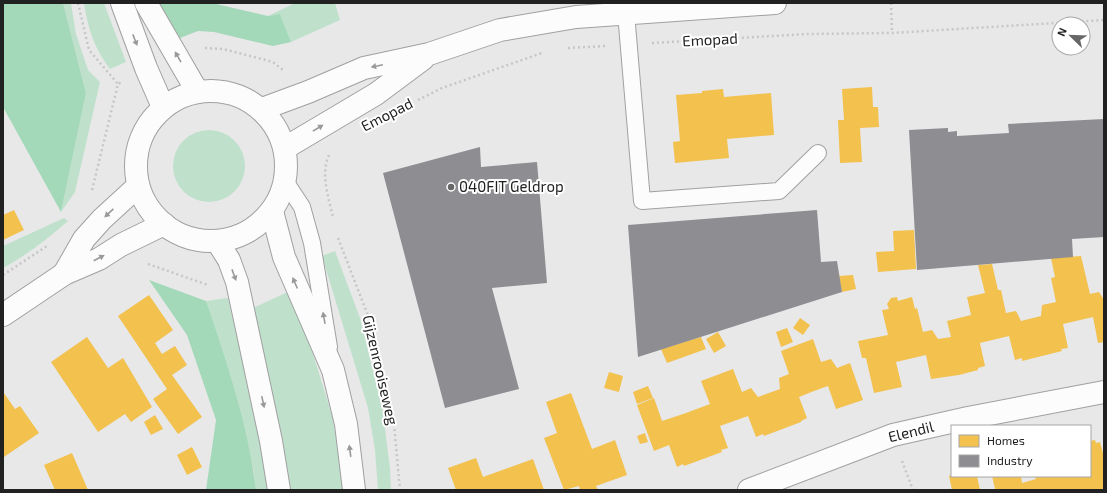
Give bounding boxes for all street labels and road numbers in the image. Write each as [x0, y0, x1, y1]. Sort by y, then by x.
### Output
street label: Emopad [682, 29, 738, 49]
street label: Emopad [358, 93, 415, 135]
street label: Gijzenrooiseweg [359, 313, 403, 427]
street label: Elendil [886, 417, 936, 445]

